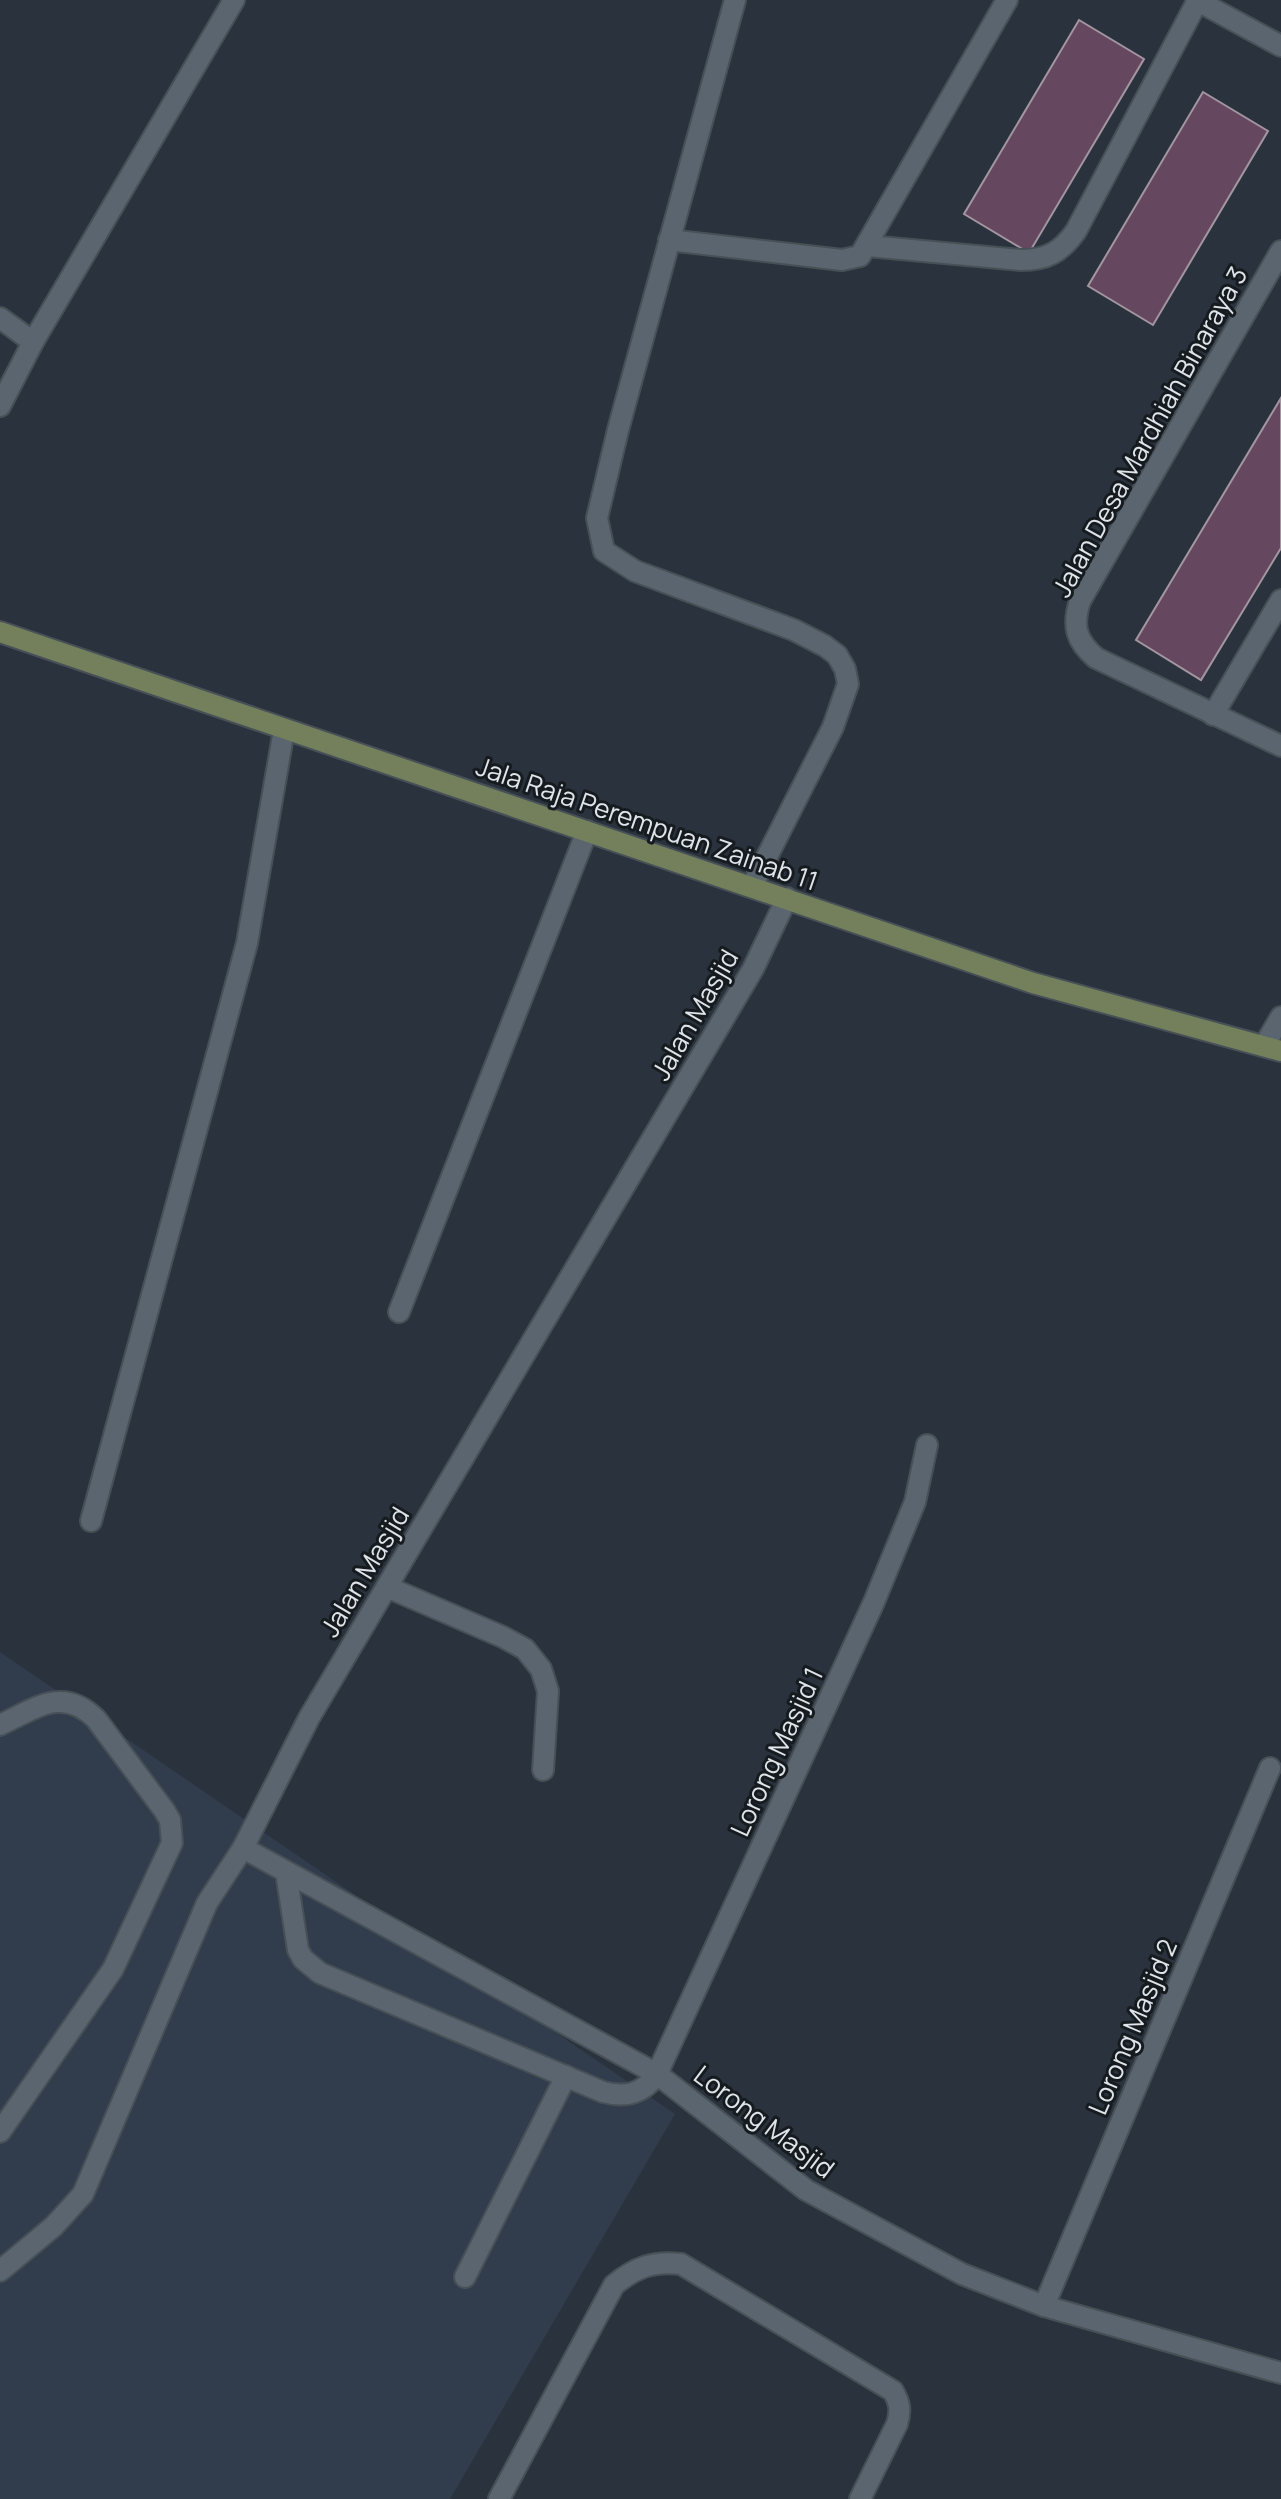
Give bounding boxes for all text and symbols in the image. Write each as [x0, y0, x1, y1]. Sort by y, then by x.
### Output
street label: Jalan Desa Mardhiah Binaraya 3 [1043, 260, 1255, 603]
street label: Jala Raja Perempuan Zainab 11 [472, 748, 823, 899]
street label: Jalan Masjid [642, 942, 746, 1087]
street label: Jalan Masjid [311, 1500, 417, 1643]
street label: Lorong Masjid 1 [721, 1661, 831, 1842]
street label: Lorong Masjid 2 [1079, 1933, 1185, 2120]
street label: Lorong Masjid [687, 2057, 842, 2186]

